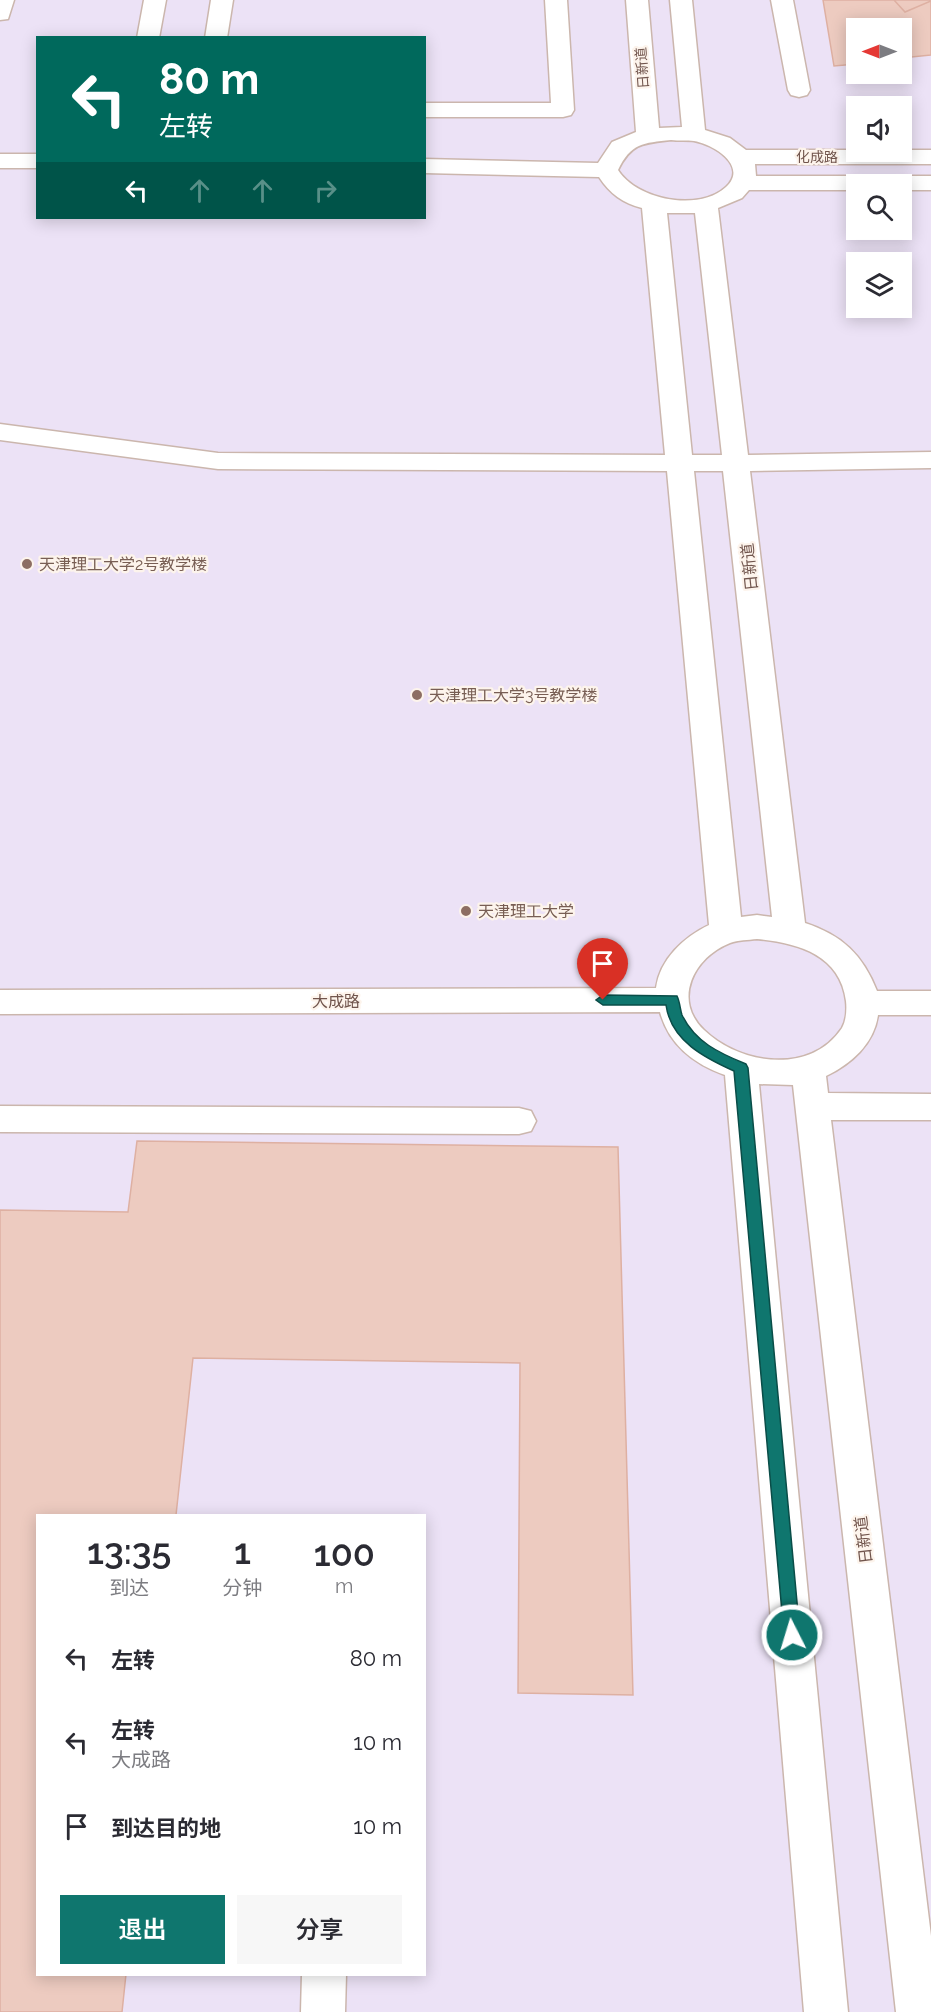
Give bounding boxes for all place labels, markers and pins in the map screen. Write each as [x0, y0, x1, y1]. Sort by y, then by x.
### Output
place label: 天津理工大学2号教学楼 [39, 555, 207, 574]
marker: 天津理工大学2号教学楼 [20, 557, 34, 571]
place label: 天津理工大学3号教学楼 [429, 686, 598, 705]
marker: 天津理工大学3号教学楼 [410, 688, 424, 702]
place label: 天津理工大学 [478, 902, 574, 921]
marker: 天津理工大学 [459, 904, 473, 918]
pin [577, 938, 628, 1000]

